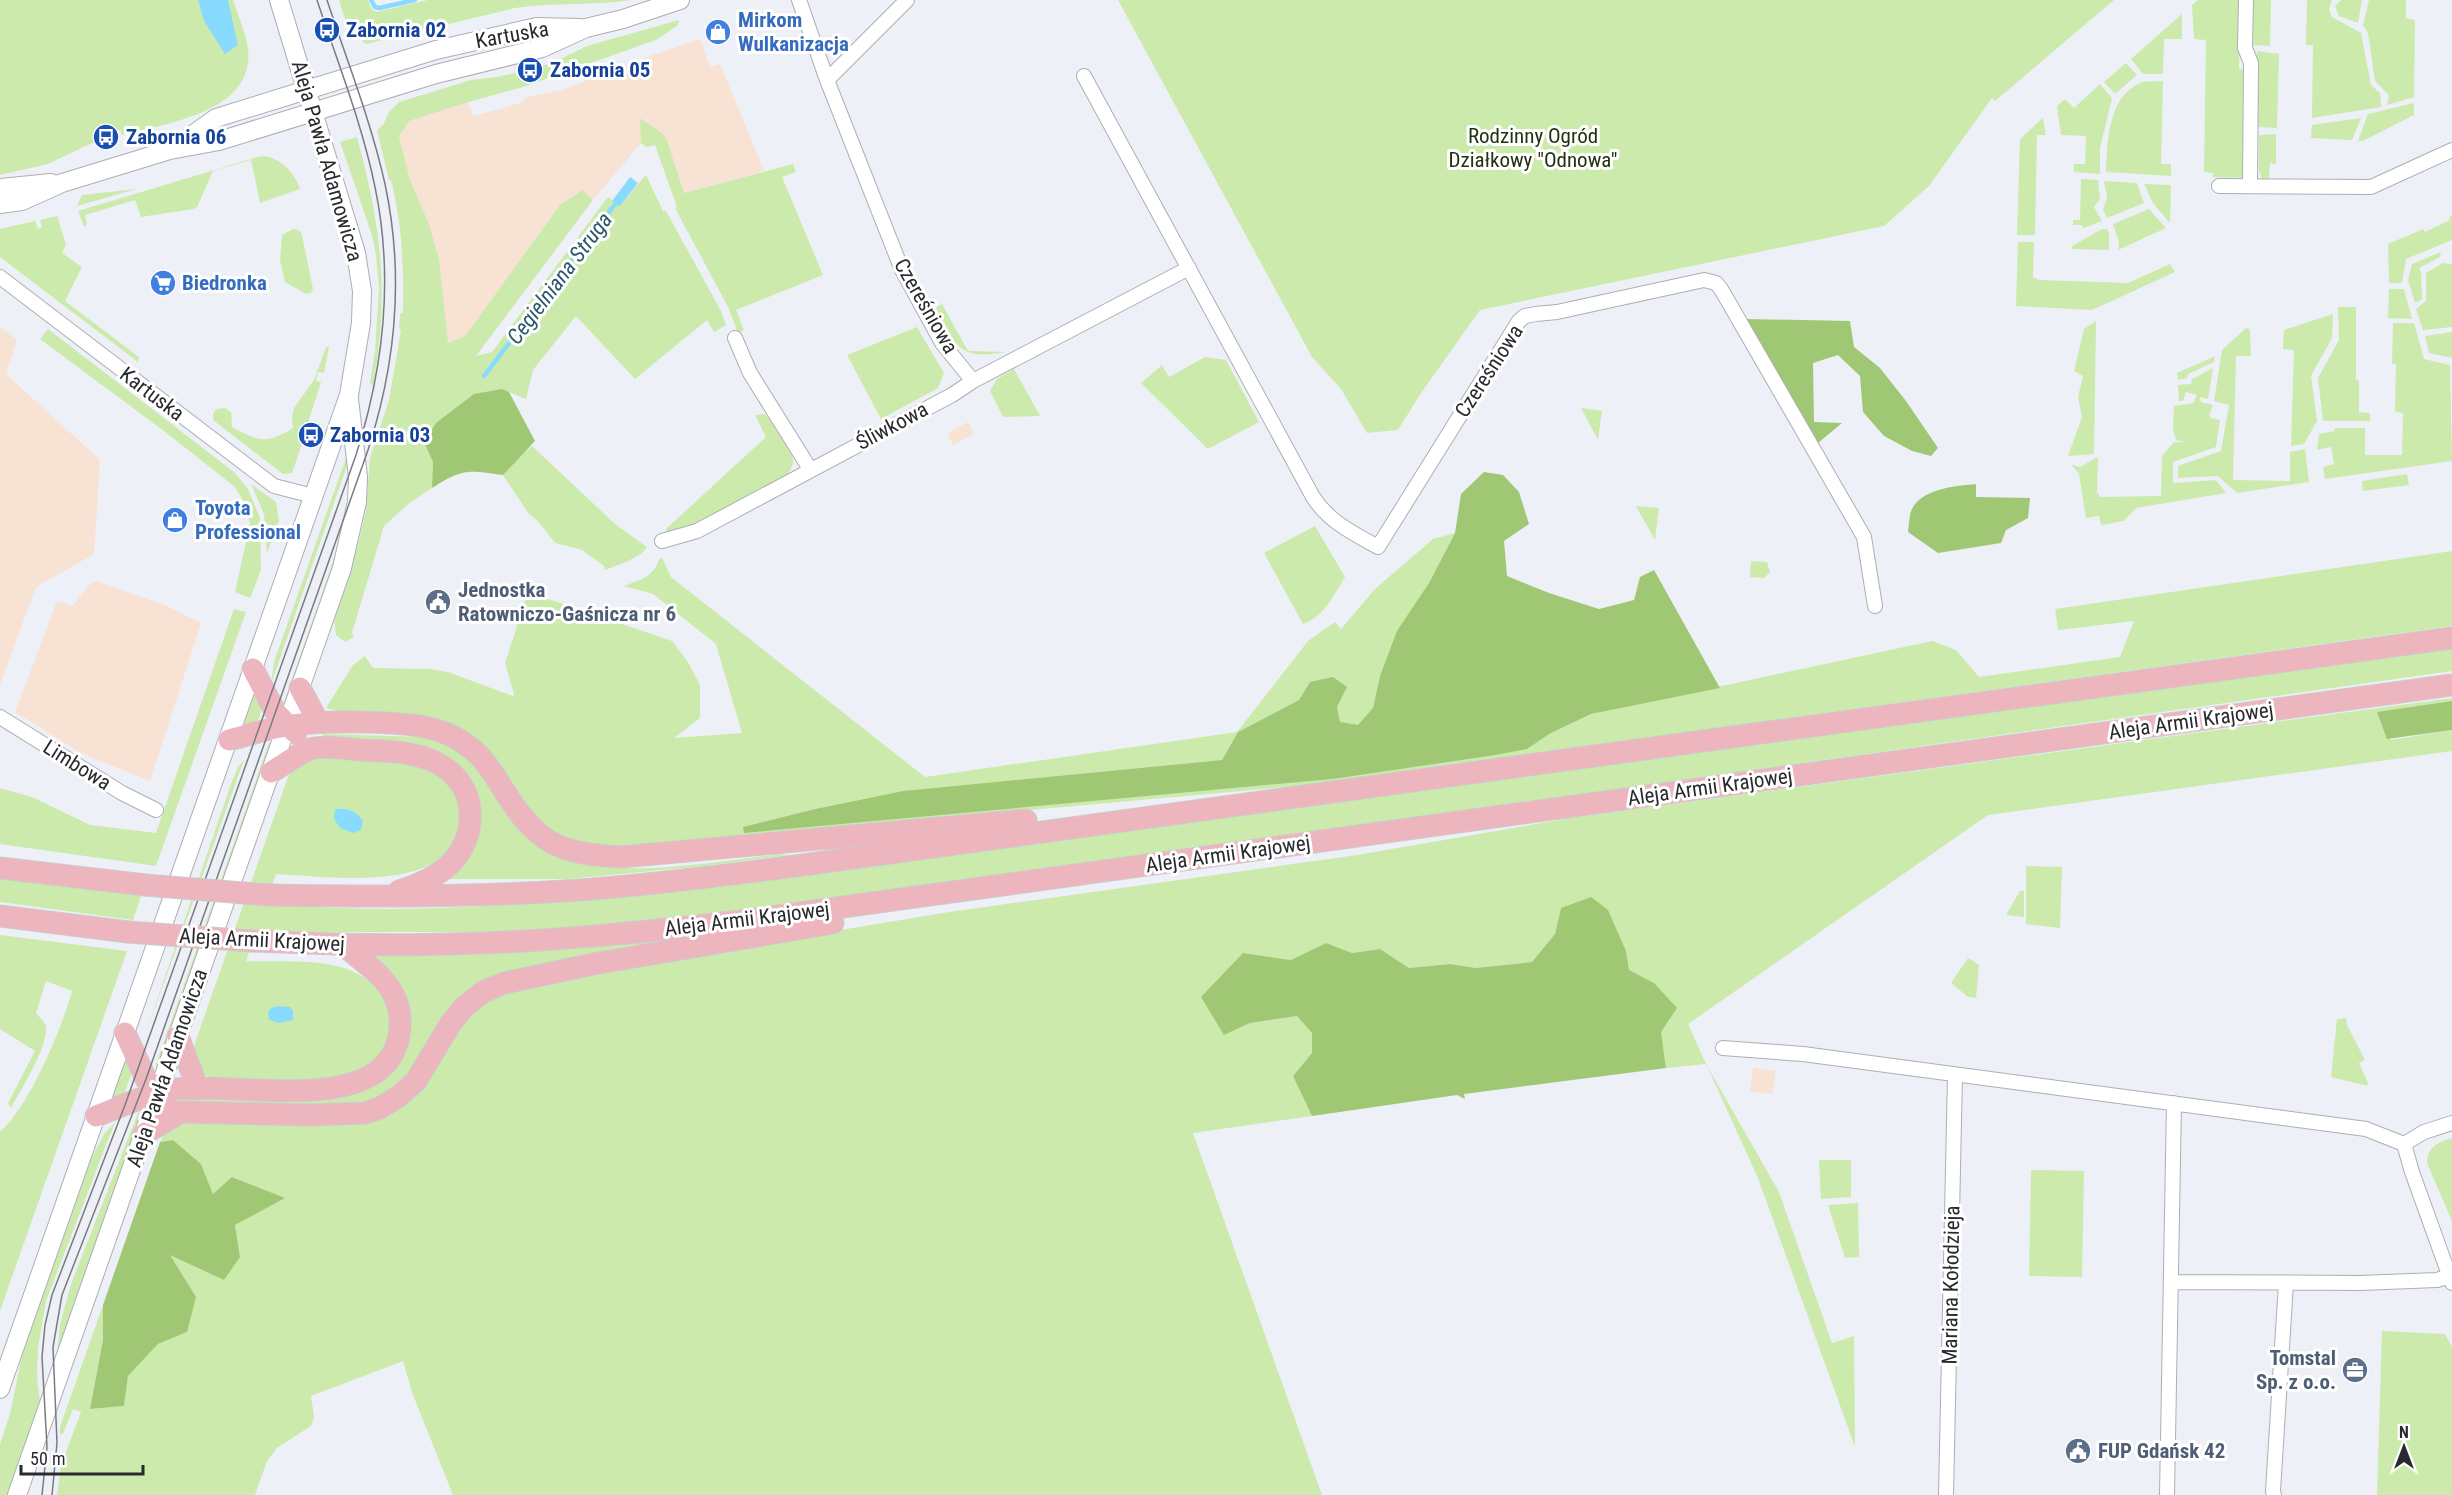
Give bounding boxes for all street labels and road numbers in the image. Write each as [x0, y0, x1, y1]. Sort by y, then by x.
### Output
street label: Kartuska [474, 17, 550, 53]
street label: Aleja Pawła Adamowicza [287, 58, 367, 264]
street label: Czereśniowa [889, 254, 963, 358]
street label: Czereśniowa [1450, 320, 1528, 422]
street label: Kartuska [115, 362, 189, 426]
street label: Śliwkowa [852, 397, 932, 455]
street label: Aleja Armii Krajowej [2107, 698, 2275, 744]
street label: Limbowa [39, 735, 115, 795]
street label: Aleja Armii Krajowej [1626, 764, 1794, 810]
street label: Aleja Armii Krajowej [1144, 831, 1312, 877]
street label: Aleja Armii Krajowej [663, 897, 831, 941]
street label: Aleja Armii Krajowej [178, 924, 346, 956]
street label: Aleja Pawła Adamowicza [122, 966, 212, 1170]
street label: Mariana Kołodzieja [1938, 1205, 1964, 1365]

